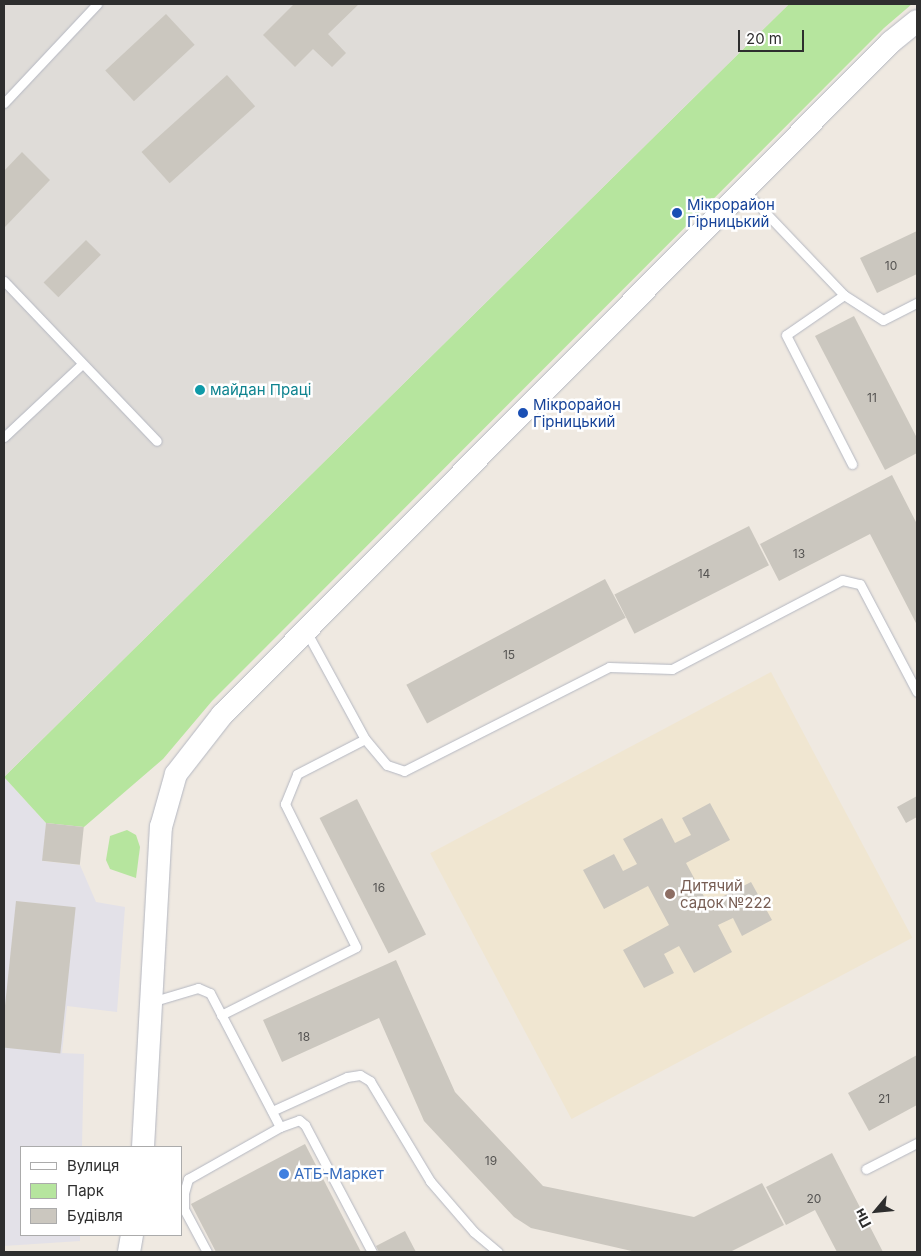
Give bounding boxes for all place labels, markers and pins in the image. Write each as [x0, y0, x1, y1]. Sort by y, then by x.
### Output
place label: Мікрорайон Гірницький [687, 195, 775, 230]
marker: Мікрорайон Гірницький [671, 207, 683, 219]
place label: майдан Праці [210, 381, 311, 399]
marker: майдан Праці [194, 384, 206, 396]
place label: Мiкрорайон Гiрницький [533, 395, 621, 430]
marker: Мiкрорайон Гiрницький [517, 407, 529, 419]
place label: Дитячий садок №222 [680, 876, 772, 911]
marker: Дитячий садок №222 [664, 888, 676, 900]
place label: АТБ-Маркет [294, 1165, 384, 1183]
marker: АТБ-Маркет [278, 1168, 290, 1180]

